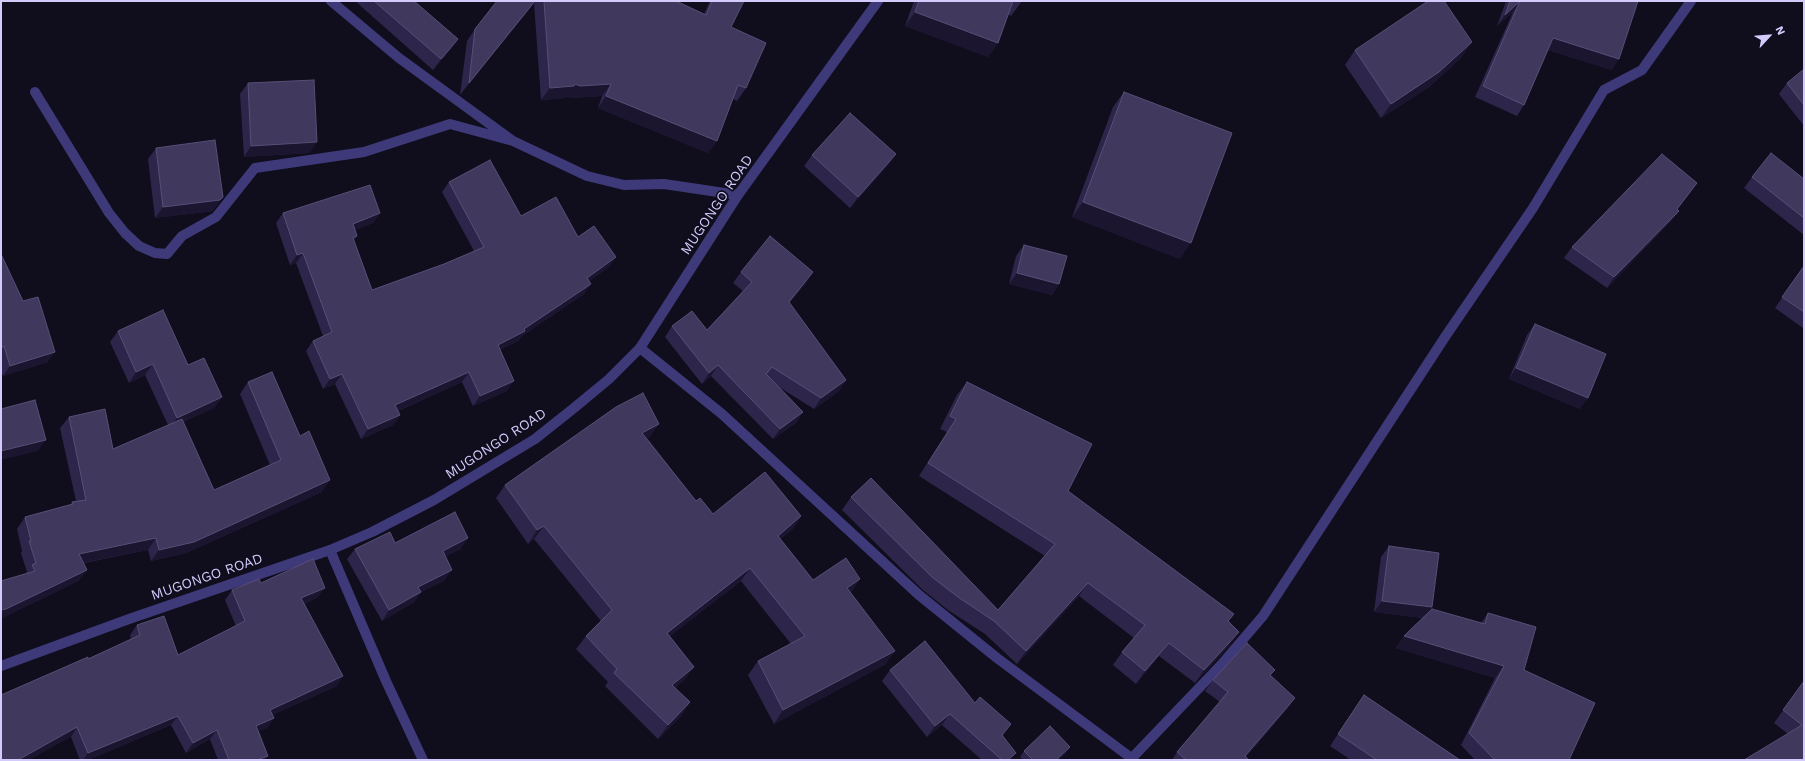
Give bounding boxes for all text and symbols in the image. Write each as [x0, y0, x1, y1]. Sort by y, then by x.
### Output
north arrow [1749, 16, 1789, 56]
text: N [1773, 24, 1788, 37]
street label: MUGONGO ROAD [677, 152, 757, 258]
street label: MUGONGO ROAD [442, 405, 550, 483]
street label: MUGONGO ROAD [149, 550, 265, 604]

